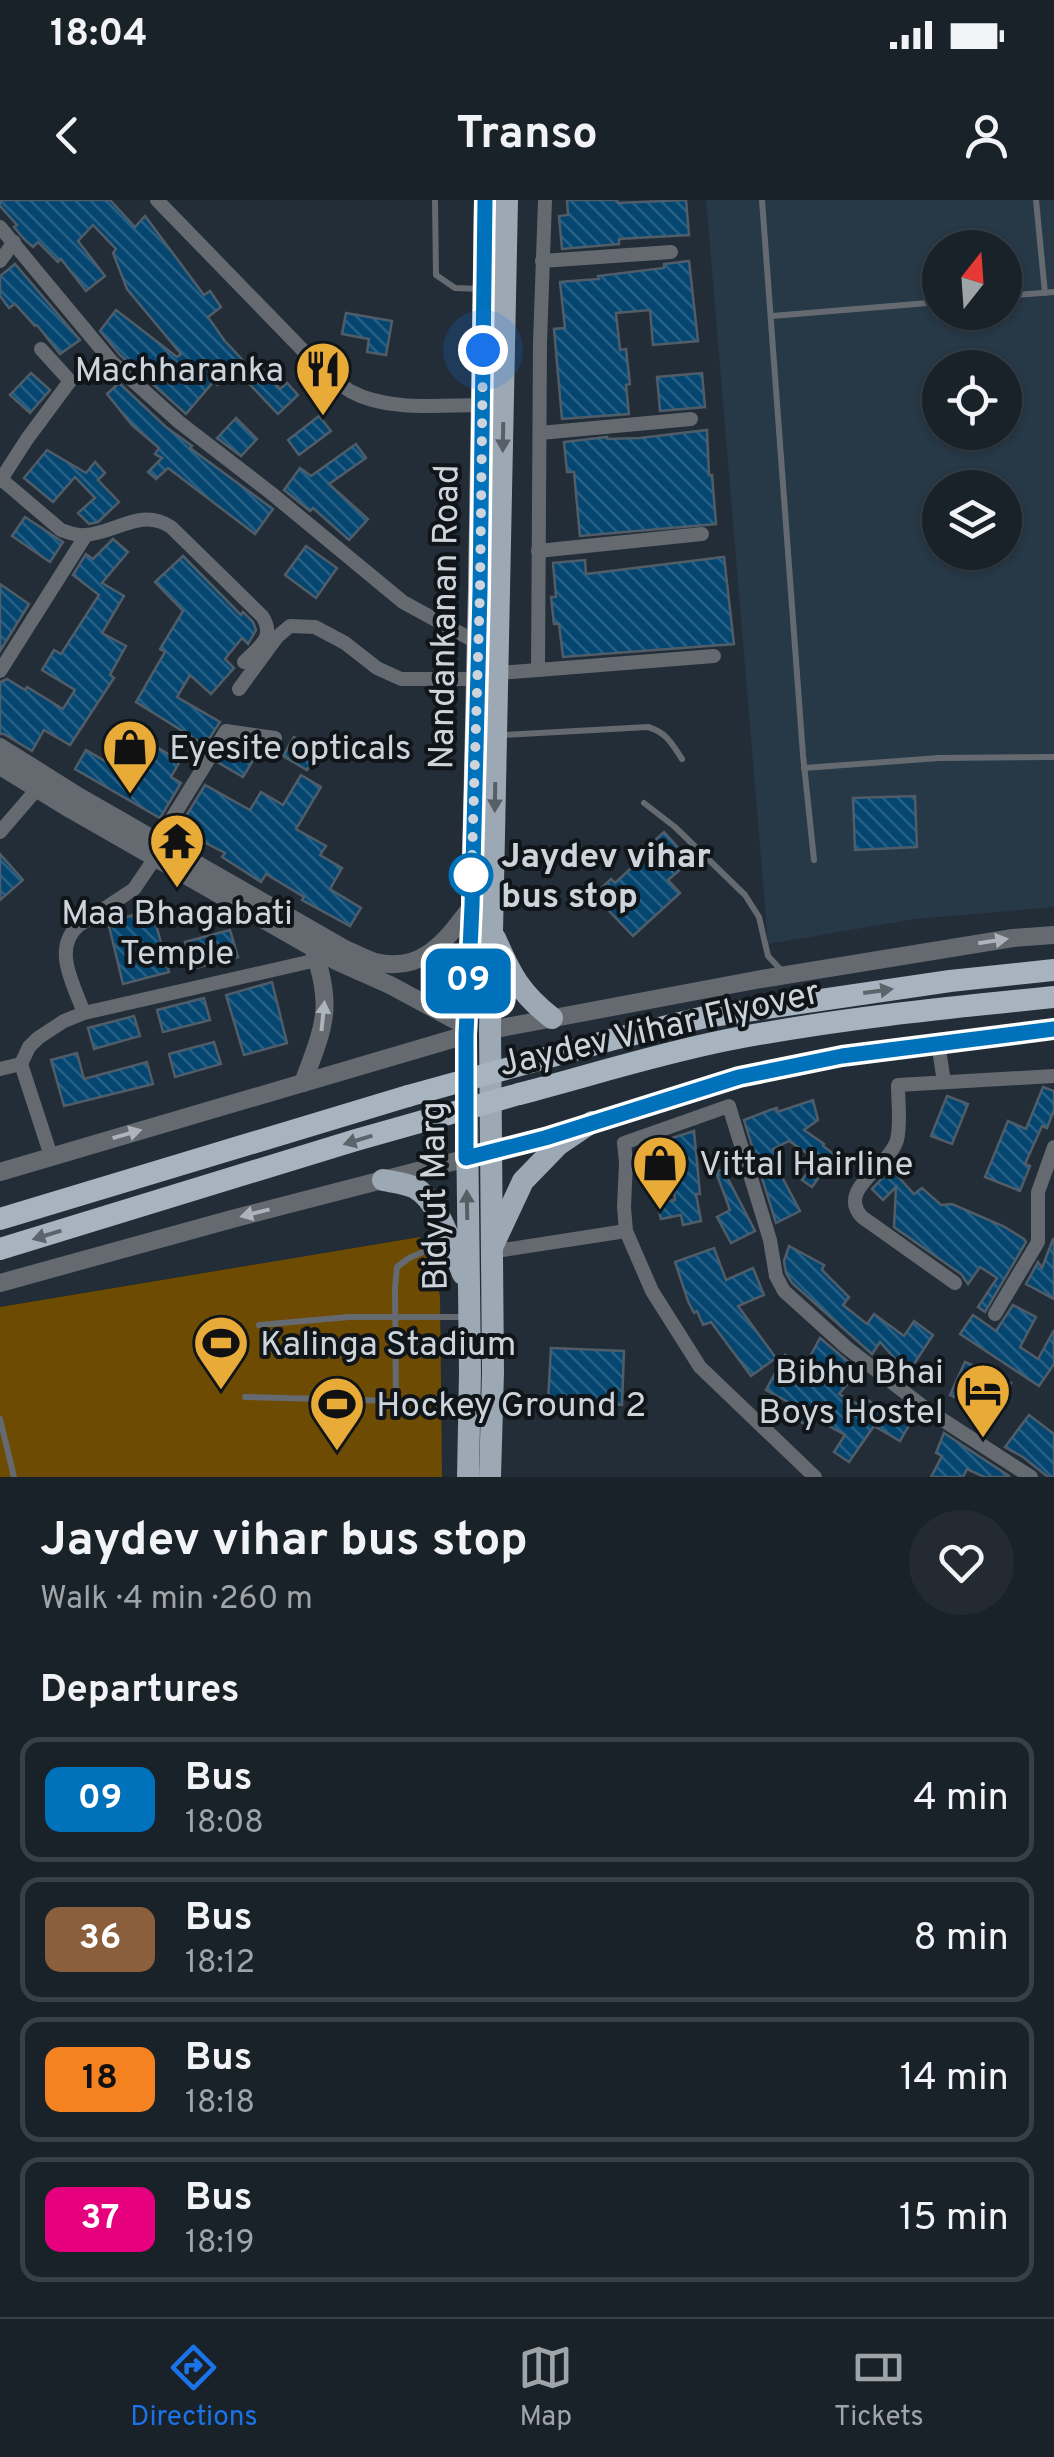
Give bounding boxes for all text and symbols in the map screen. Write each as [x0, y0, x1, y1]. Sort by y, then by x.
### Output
text: 18:04 [50, 11, 148, 60]
text: Transo [456, 107, 598, 164]
icon: back [40, 108, 95, 163]
icon: person [959, 108, 1014, 163]
north arrow [922, 230, 1022, 330]
map controls [922, 230, 1022, 570]
your location [458, 325, 508, 375]
restaurant icon: Machharanka [293, 339, 353, 418]
place label: Machharanka [74, 350, 284, 394]
button: locate [922, 350, 1022, 450]
one-way arrow [495, 422, 511, 454]
street label: Nandankanan Road [421, 464, 471, 770]
button: layers [922, 470, 1022, 570]
shop icon: Eyesite opticals [100, 717, 160, 796]
place label: Eyesite opticals [169, 728, 412, 772]
one-way arrow [487, 782, 503, 814]
temple icon: Maa Bhagabati Temple [147, 811, 207, 890]
place label: Jaydev vihar bus stop [501, 836, 711, 920]
marker: Jaydev vihar bus stop [450, 854, 492, 896]
place label: Maa Bhagabati Temple [61, 893, 293, 977]
one-way arrow [978, 933, 1010, 948]
line badge: 09 [423, 948, 513, 1014]
text: 09 [446, 959, 490, 1003]
street label: Jaydev Vihar Flyover [495, 972, 824, 1088]
one-way arrow [863, 983, 894, 999]
one-way arrow [315, 1000, 331, 1031]
street label: Bidyut Marg [412, 1101, 460, 1291]
one-way arrow [112, 1126, 143, 1141]
one-way arrow [342, 1132, 373, 1148]
shop icon: Vittal Hairline [630, 1133, 690, 1212]
place label: Vittal Hairline [699, 1144, 913, 1188]
one-way arrow [459, 1188, 475, 1220]
one-way arrow [239, 1206, 270, 1221]
one-way arrow [31, 1228, 62, 1243]
sports icon: Kalinga Stadium [191, 1313, 251, 1392]
place label: Kalinga Stadium [260, 1324, 516, 1368]
place label: Bibhu Bhai Boys Hostel [758, 1352, 944, 1436]
hotel icon: Bibhu Bhai Boys Hostel [953, 1361, 1013, 1440]
sports icon: Hockey Ground 2 [307, 1374, 367, 1453]
place label: Hockey Ground 2 [376, 1385, 646, 1429]
button: heart [909, 1510, 1014, 1615]
text: Jaydev vihar bus stop [40, 1512, 528, 1572]
text: Walk · 4 min · 260 m [40, 1580, 313, 1620]
text: Departures [40, 1667, 240, 1716]
text: Bus [185, 1755, 252, 1804]
text: 4 min [913, 1775, 1009, 1824]
text: 09 [78, 1777, 122, 1821]
text: 18:08 [185, 1804, 264, 1844]
text: Bus [185, 1895, 252, 1944]
text: 8 min [914, 1915, 1009, 1964]
text: 36 [79, 1917, 121, 1961]
text: 18:12 [185, 1944, 255, 1984]
text: Bus [185, 2035, 252, 2084]
text: 14 min [900, 2055, 1009, 2104]
text: 18 [82, 2057, 118, 2101]
text: 18:18 [185, 2084, 255, 2124]
text: Bus [185, 2175, 252, 2224]
text: 15 min [899, 2195, 1009, 2244]
text: 37 [80, 2197, 120, 2241]
text: 18:19 [185, 2224, 255, 2264]
tab: Directions [130, 2340, 258, 2436]
tab: Map [518, 2340, 573, 2436]
tab: Tickets [834, 2340, 924, 2436]

